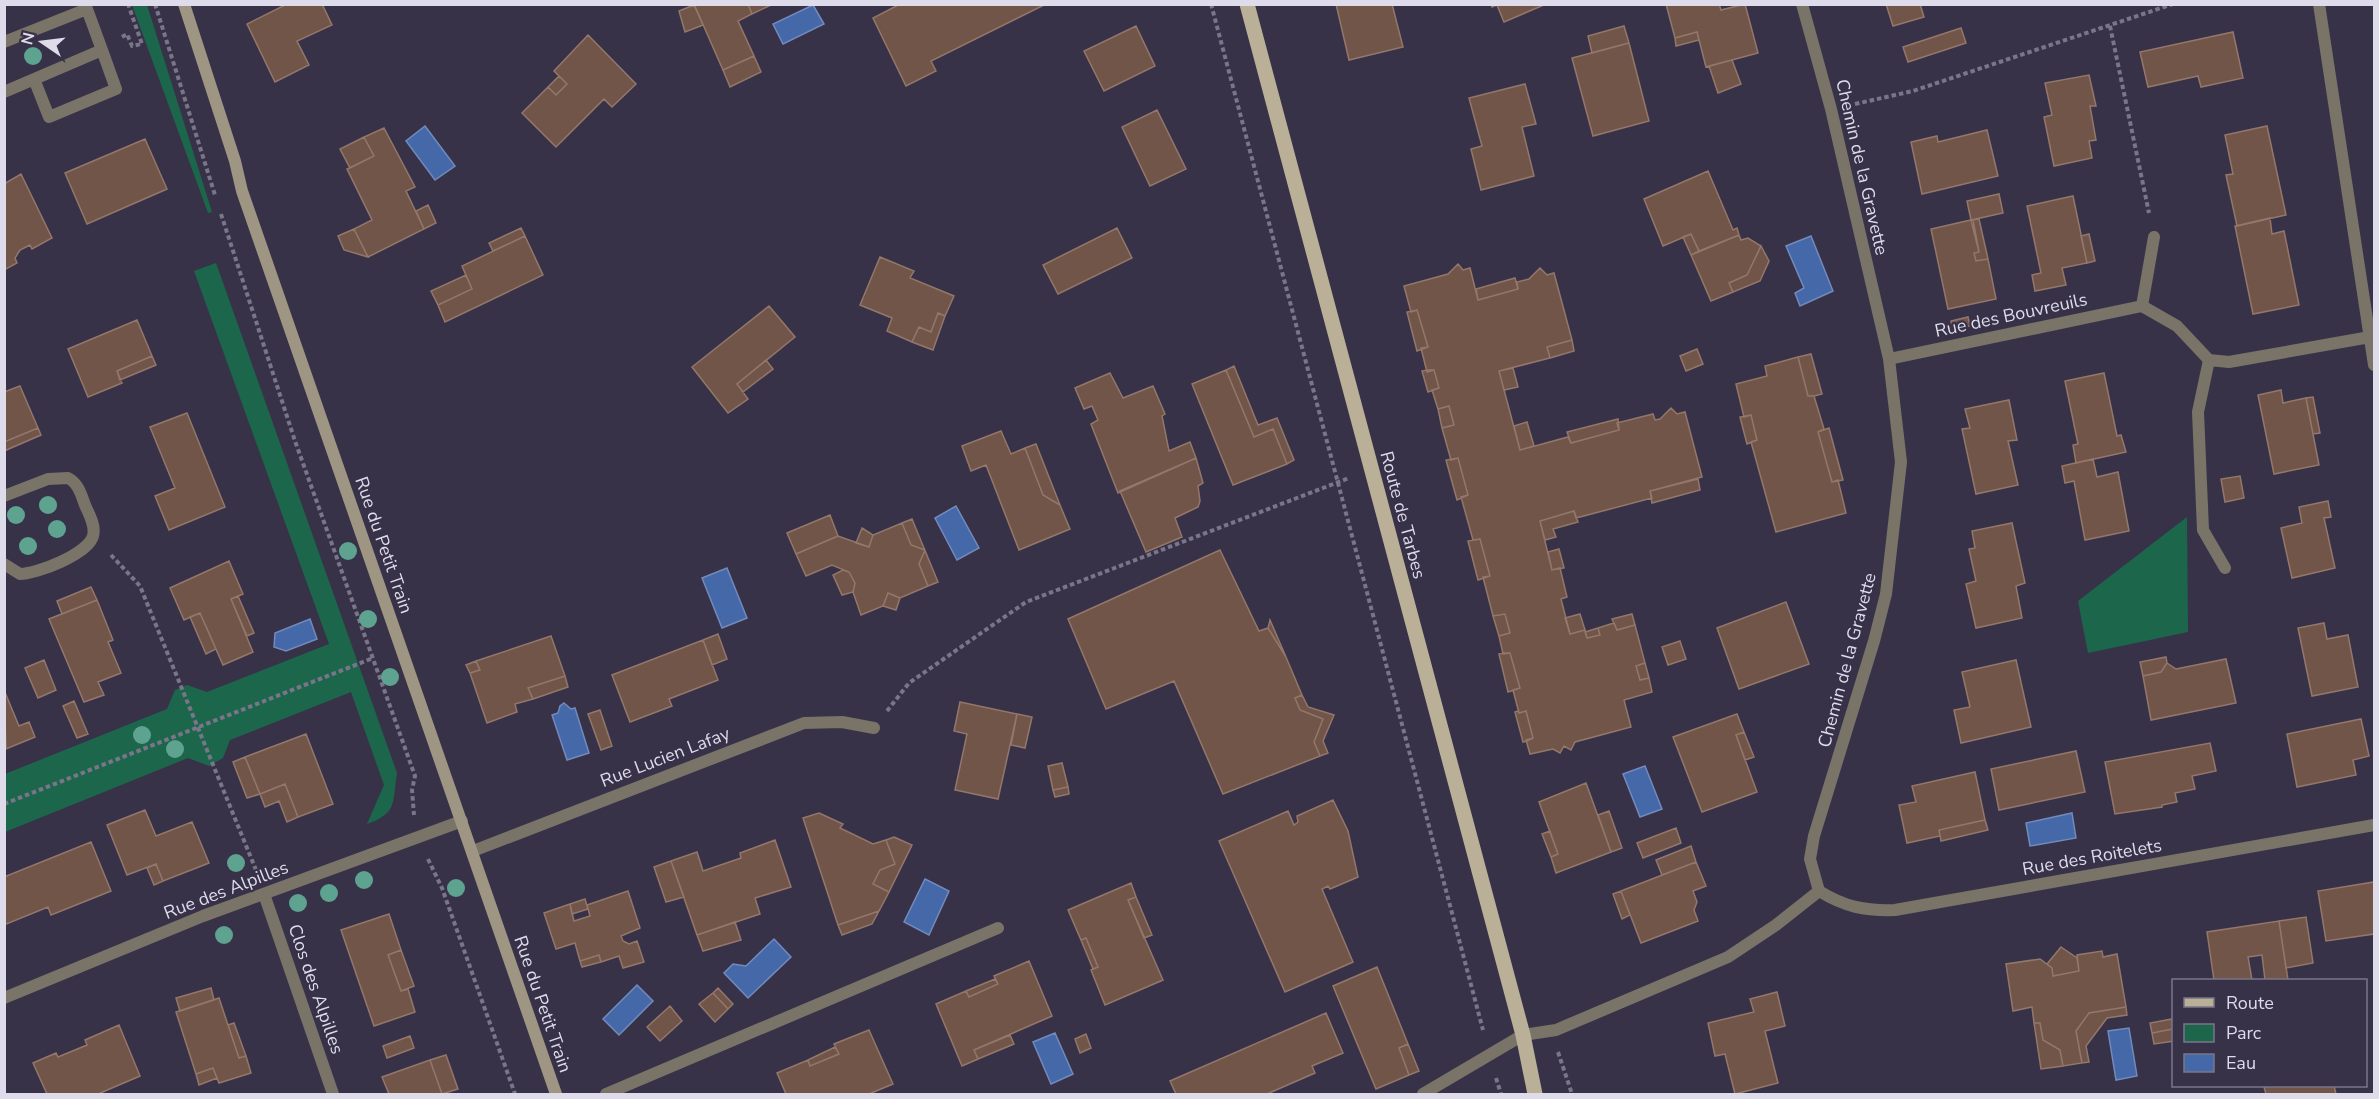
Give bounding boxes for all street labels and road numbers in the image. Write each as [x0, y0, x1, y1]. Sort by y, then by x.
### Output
street label: Chemin de la Gravette [1830, 77, 1894, 257]
street label: Rue des Bouvreuils [1933, 287, 2089, 343]
street label: Route de Tarbes [1374, 449, 1432, 581]
street label: Rue du Petit Train [349, 473, 419, 617]
street label: Chemin de la Gravette [1812, 570, 1882, 750]
street label: Rue Lucien Lafay [597, 721, 734, 793]
street label: Rue des Roitelets [2020, 833, 2164, 881]
street label: Rue des Alpilles [160, 855, 292, 925]
street label: Clos des Alpilles [283, 921, 349, 1057]
street label: Rue du Petit Train [508, 932, 578, 1076]

